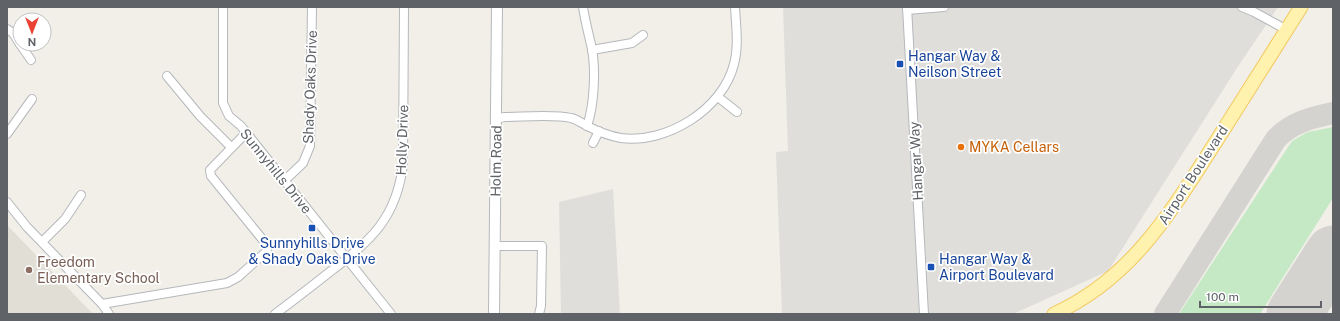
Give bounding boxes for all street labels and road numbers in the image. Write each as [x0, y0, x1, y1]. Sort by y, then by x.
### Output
street label: Shady Oaks Drive [300, 30, 320, 144]
street label: Holly Drive [393, 104, 411, 176]
street label: Hangar Way [906, 121, 926, 201]
street label: Airport Boulevard [1155, 122, 1231, 228]
street label: Sunnyhills Drive [237, 125, 315, 217]
street label: Holm Road [487, 125, 505, 197]

